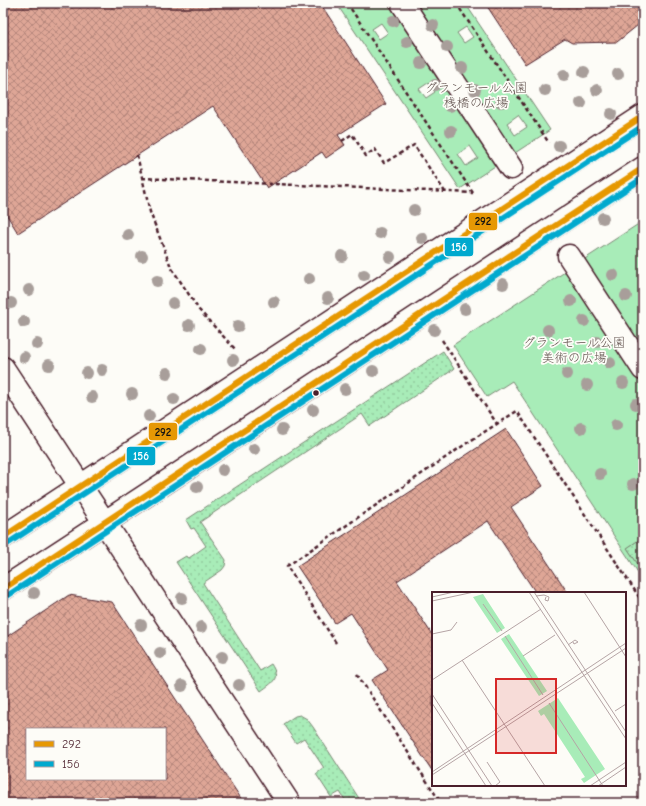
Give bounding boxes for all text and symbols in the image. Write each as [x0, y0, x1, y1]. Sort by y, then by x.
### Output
park label: グランモール公園 桟橋の広場 [424, 80, 528, 110]
line badge: 292 [468, 212, 498, 231]
text: 292 [475, 215, 492, 228]
line badge: 156 [444, 237, 474, 257]
text: 156 [451, 241, 467, 254]
park label: グランモール公園 美術の広場 [522, 335, 626, 365]
unlabelled marker [311, 388, 321, 398]
line badge: 292 [148, 422, 178, 441]
text: 292 [155, 426, 172, 439]
line badge: 156 [126, 446, 156, 466]
text: 156 [133, 450, 149, 463]
inset map [432, 592, 626, 786]
legend [26, 728, 166, 780]
text: 292 [62, 737, 81, 751]
text: 156 [62, 757, 80, 771]

